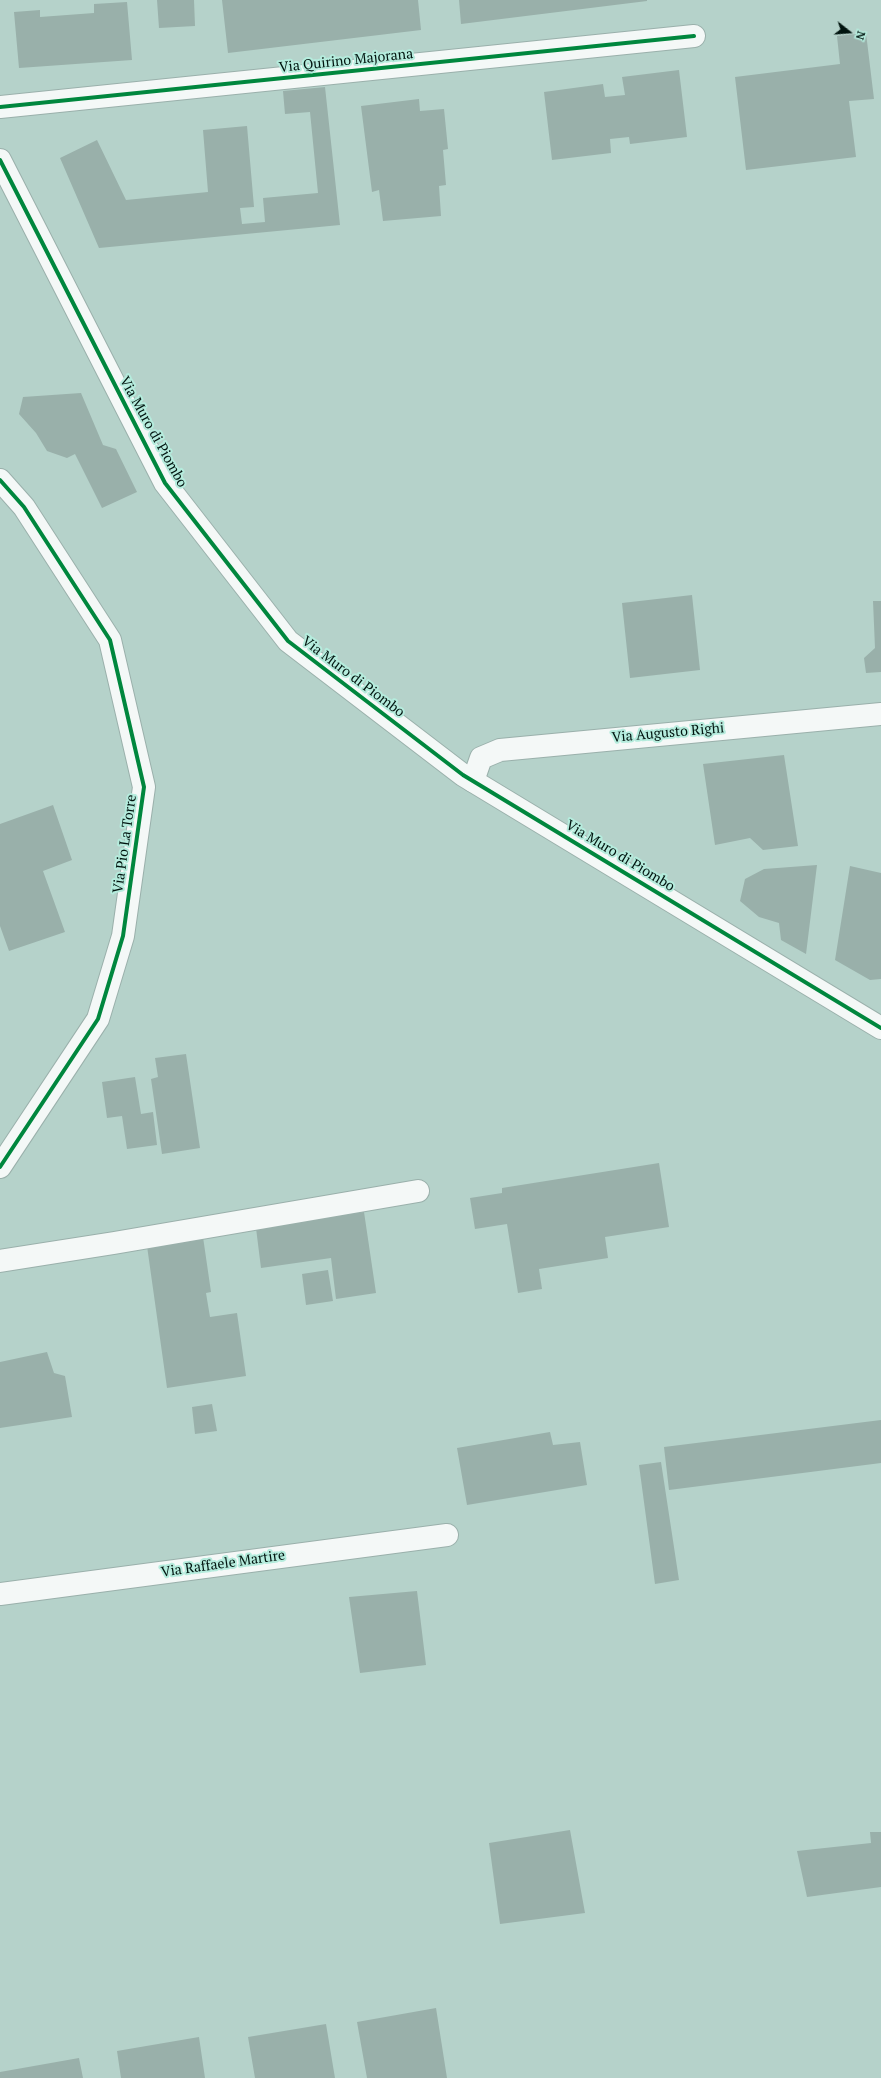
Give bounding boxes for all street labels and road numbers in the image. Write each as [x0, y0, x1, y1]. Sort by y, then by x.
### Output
street label: Via Quirino Majorana [278, 46, 414, 76]
street label: Via Muro di Piombo [116, 374, 190, 490]
street label: Via Muro di Piombo [298, 633, 408, 721]
street label: Via Augusto Righi [611, 720, 725, 746]
street label: Via Pio La Torre [110, 794, 140, 894]
street label: Via Muro di Piombo [562, 817, 678, 895]
street label: Via Raffaele Martire [160, 1547, 286, 1581]

